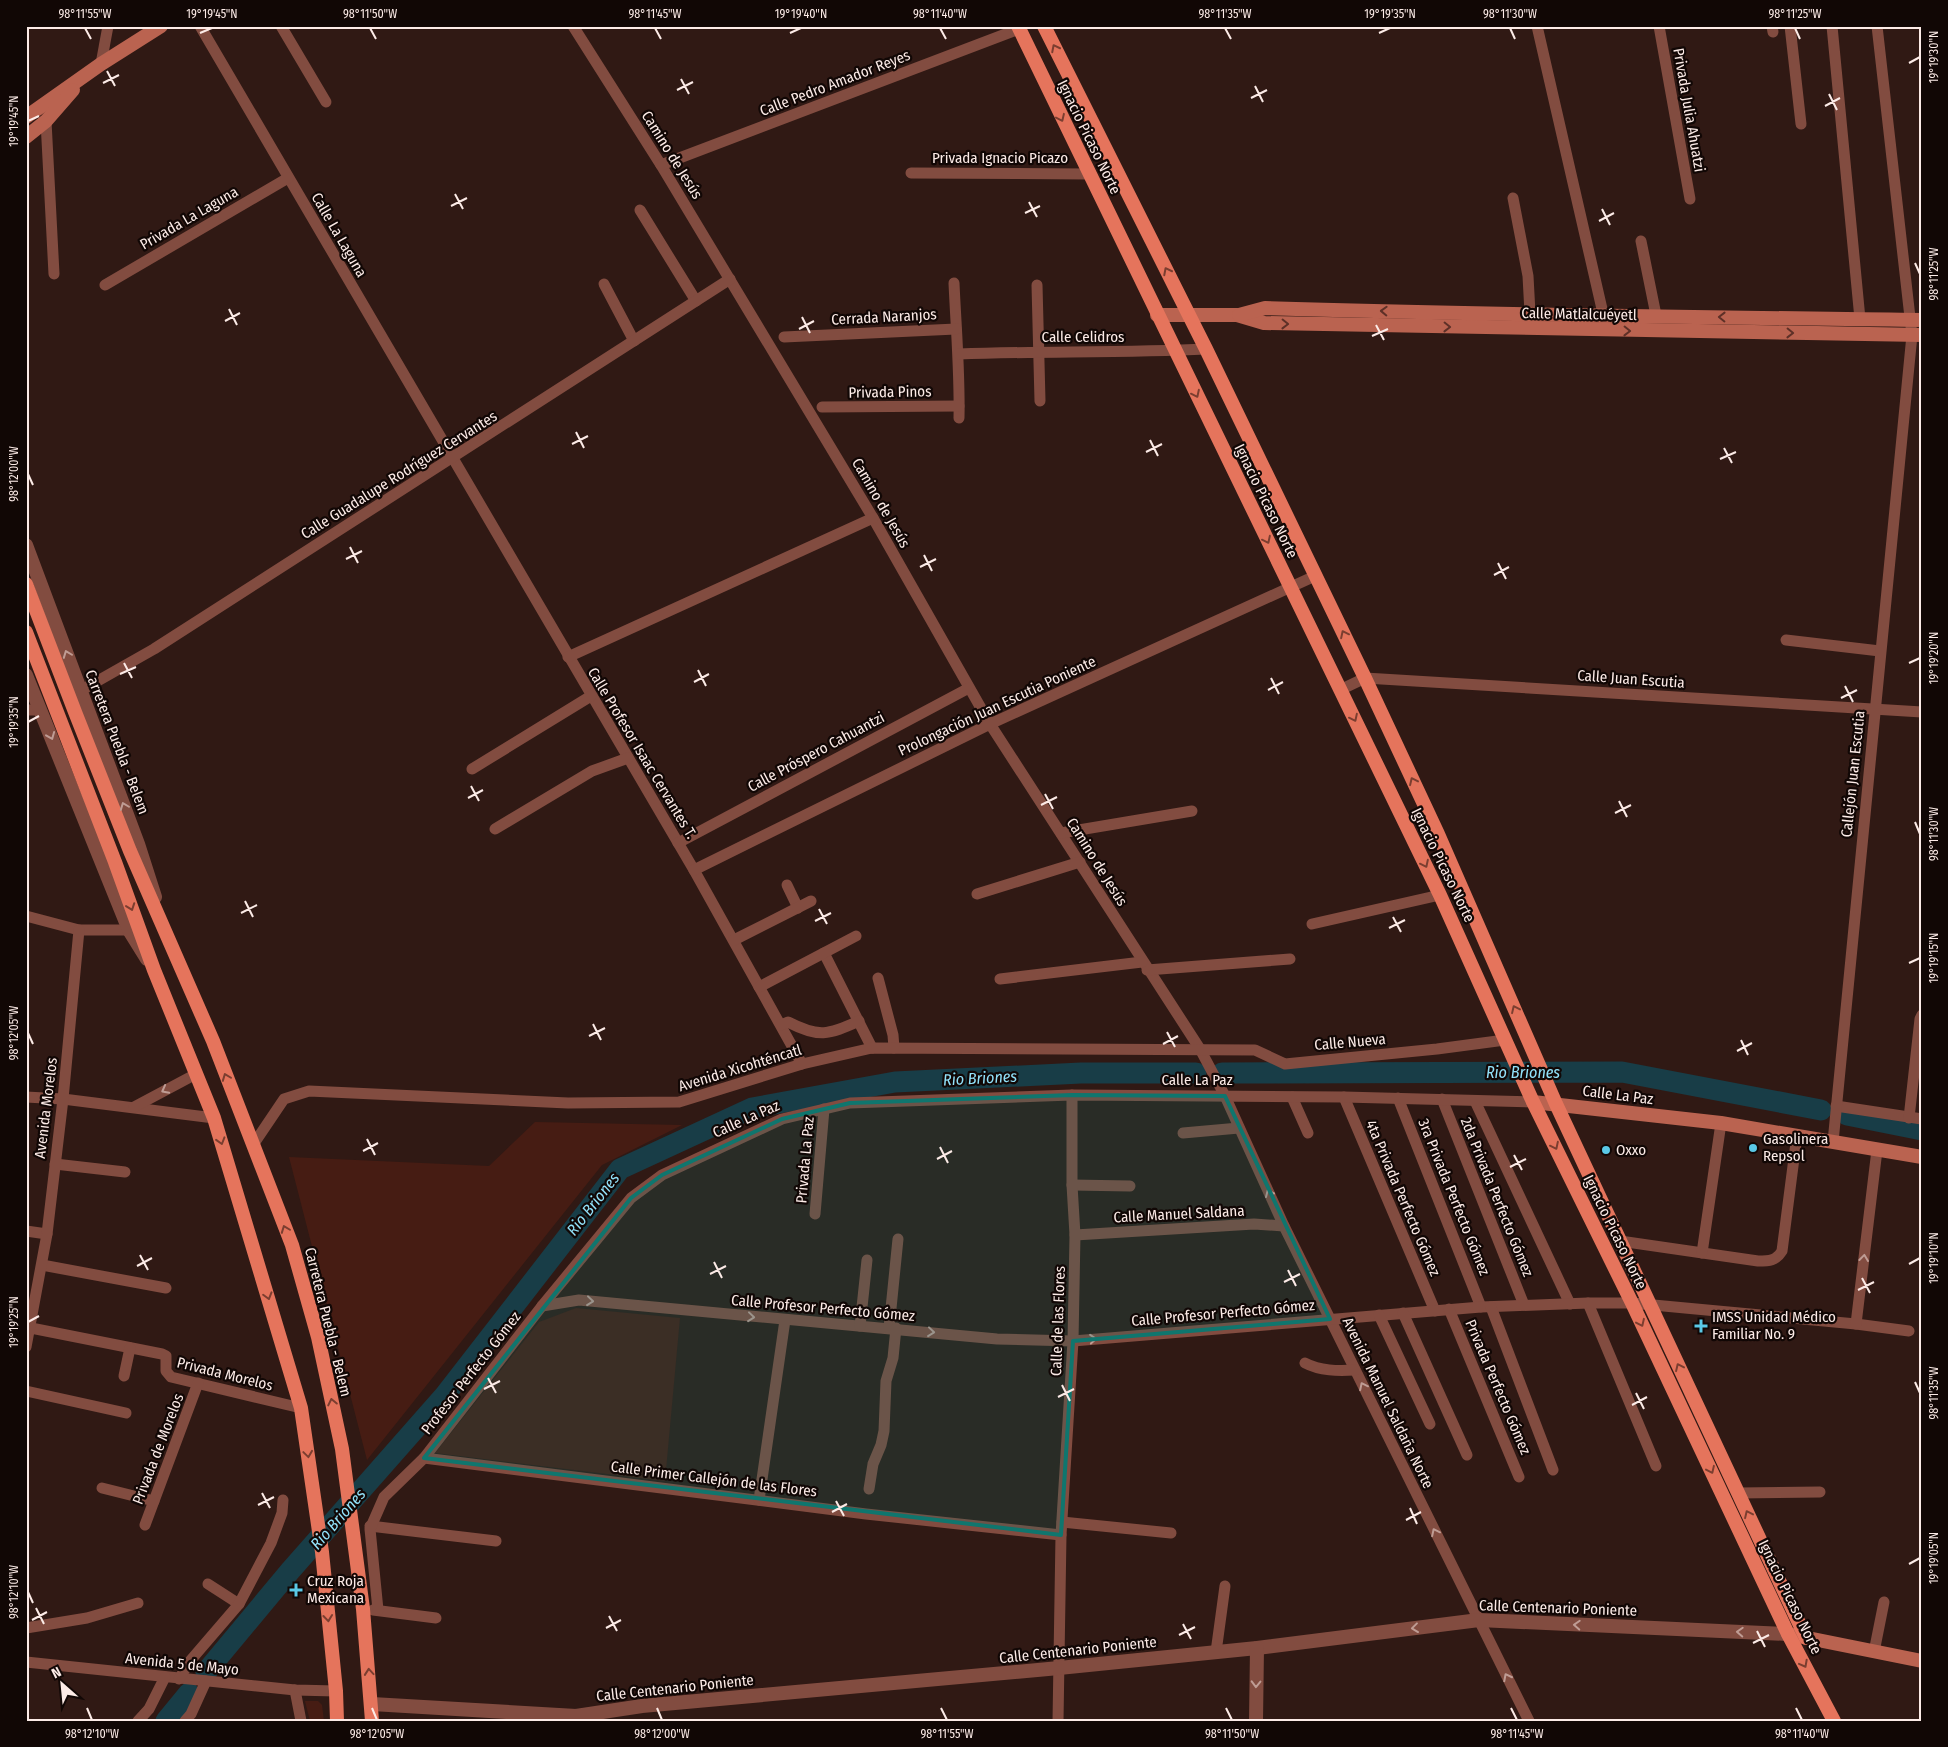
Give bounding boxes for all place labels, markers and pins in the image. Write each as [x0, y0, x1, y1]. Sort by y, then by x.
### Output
place label: Gasolinera Repsol [1763, 1130, 1828, 1165]
place label: Oxxo [1616, 1141, 1646, 1159]
marker: Gasolinera Repsol [1747, 1142, 1759, 1154]
marker: Oxxo [1600, 1144, 1612, 1156]
place label: IMSS Unidad Médico Familiar No. 9 [1712, 1308, 1836, 1343]
marker: IMSS Unidad Médico Familiar No. 9 [1694, 1319, 1708, 1333]
place label: Cruz Roja Mexicana [307, 1572, 364, 1607]
marker: Cruz Roja Mexicana [289, 1583, 303, 1597]

